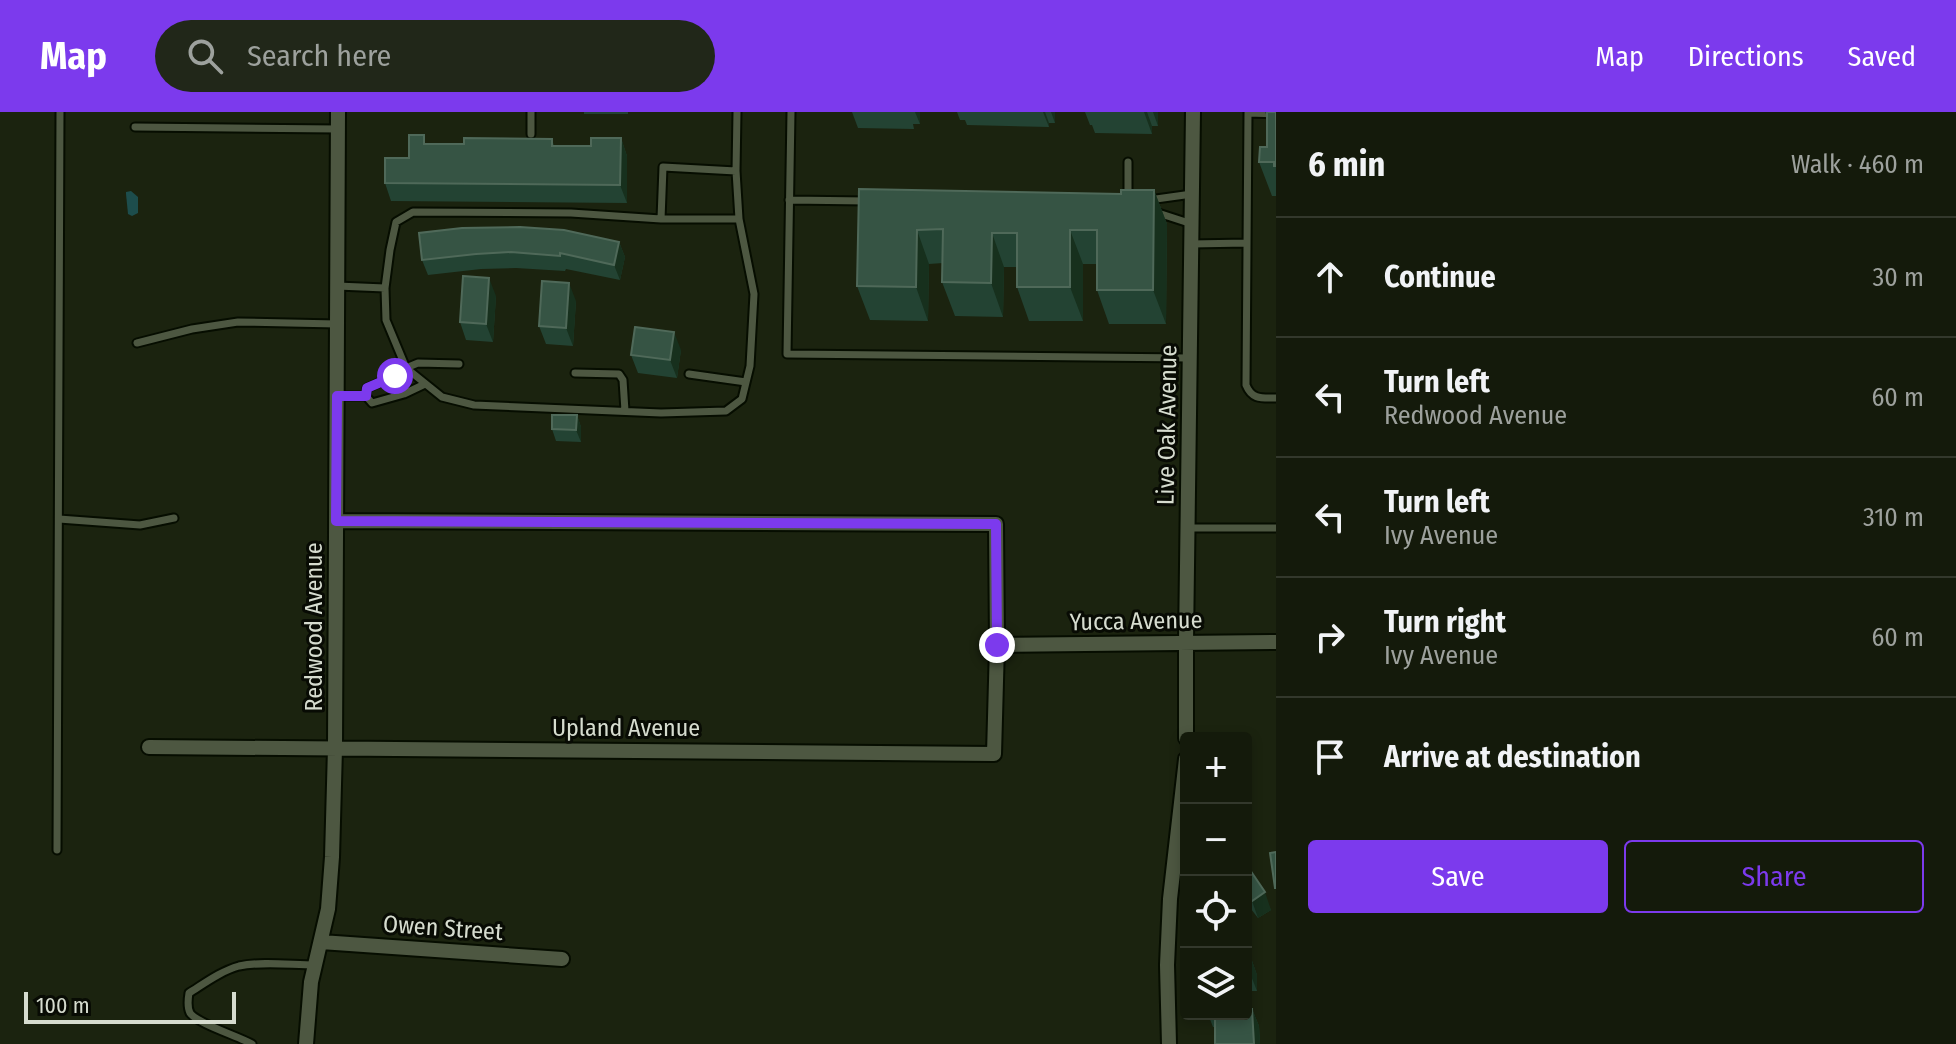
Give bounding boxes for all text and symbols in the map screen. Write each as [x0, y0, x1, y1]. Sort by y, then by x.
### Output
search box [155, 20, 715, 92]
text: Map [40, 33, 107, 79]
icon: search [183, 34, 227, 78]
text: Search here [247, 38, 391, 74]
text: Map [1595, 40, 1644, 73]
text: Directions [1688, 40, 1804, 73]
text: Saved [1848, 40, 1916, 73]
text: 6 min [1308, 144, 1385, 185]
text: Walk · 460 m [1791, 149, 1924, 180]
icon: ahead [1308, 255, 1352, 299]
text: Continue [1384, 259, 1496, 295]
text: 30 m [1873, 262, 1924, 293]
street label: Live Oak Avenue [1152, 345, 1182, 505]
route start [377, 358, 413, 394]
text: Turn left [1384, 364, 1490, 400]
icon: left [1308, 375, 1352, 419]
text: 60 m [1871, 382, 1924, 413]
text: Redwood Avenue [1384, 400, 1567, 431]
text: Turn left [1384, 484, 1490, 520]
icon: left [1308, 495, 1352, 539]
text: 310 m [1863, 502, 1924, 533]
text: Ivy Avenue [1384, 520, 1498, 551]
street label: Redwood Avenue [300, 542, 328, 712]
text: Turn right [1384, 604, 1506, 640]
street label: Yucca Avenue [1069, 606, 1203, 636]
icon: right [1308, 615, 1352, 659]
text: 60 m [1871, 622, 1924, 653]
route end [979, 627, 1015, 663]
text: Ivy Avenue [1384, 640, 1498, 671]
street label: Upland Avenue [552, 714, 700, 742]
map controls [1180, 732, 1252, 1020]
button: + [1180, 732, 1252, 804]
icon: arrive [1308, 735, 1352, 779]
text: Arrive at destination [1384, 739, 1641, 775]
button: − [1180, 804, 1252, 876]
button: Save [1308, 840, 1608, 913]
button: Share [1624, 840, 1924, 913]
button: locate [1180, 876, 1252, 948]
street label: Owen Street [382, 910, 504, 946]
button: layers [1180, 948, 1252, 1020]
scale bar [24, 988, 236, 1024]
text: 100 m [36, 992, 90, 1019]

